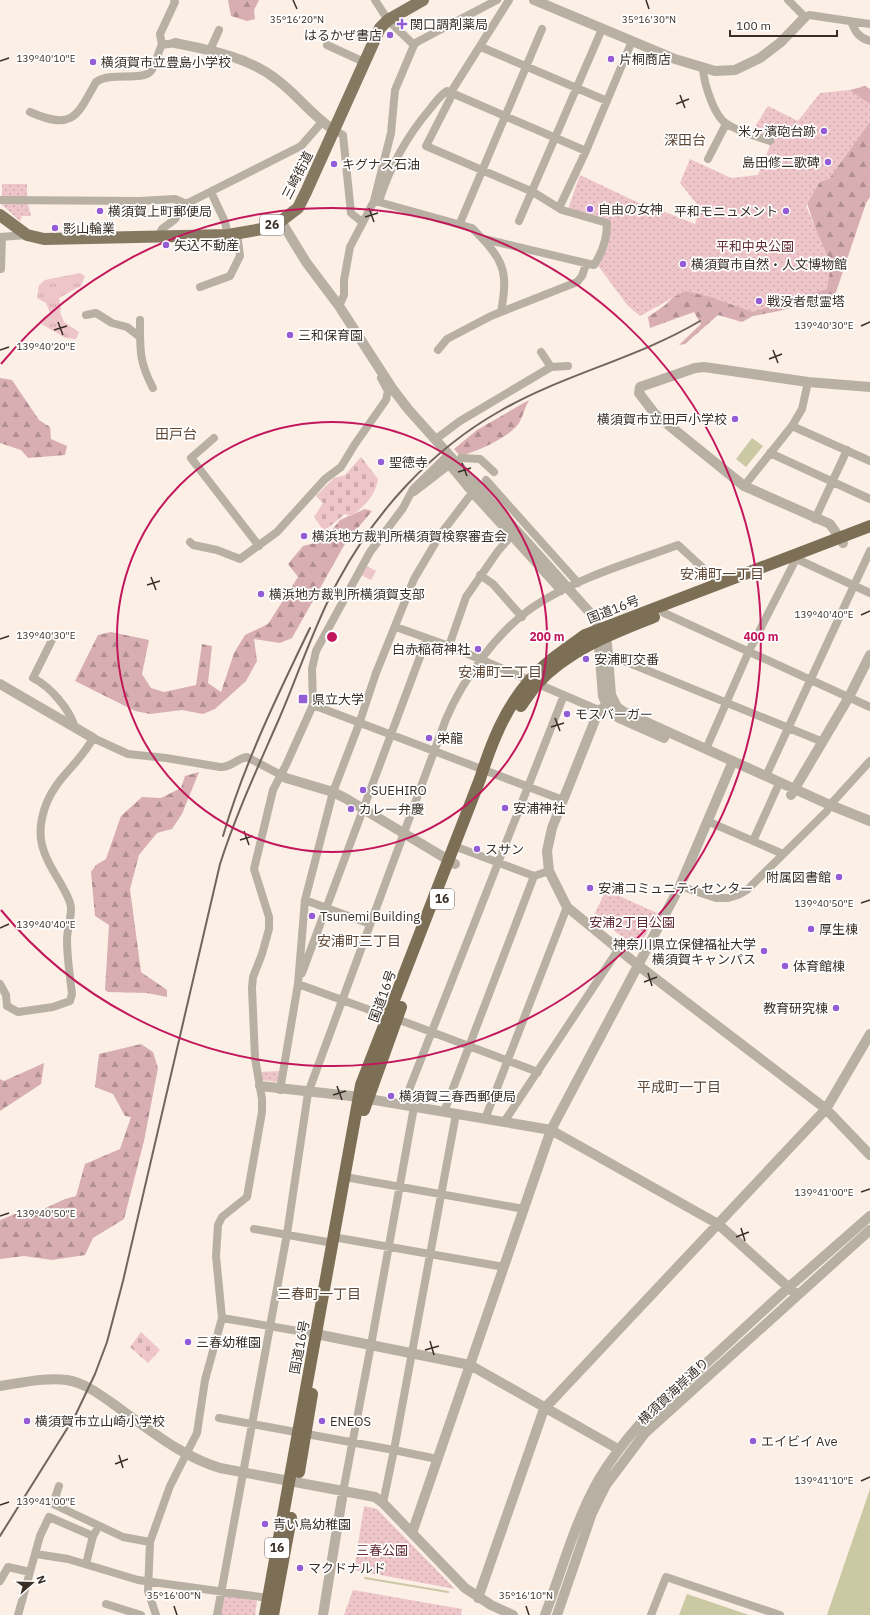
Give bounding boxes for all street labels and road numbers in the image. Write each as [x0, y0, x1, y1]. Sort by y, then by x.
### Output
street label: 三崎街道 [278, 148, 317, 202]
road number: 26 [260, 215, 284, 235]
street label: 国道16号 [585, 592, 642, 627]
road number: 16 [430, 889, 454, 909]
street label: 国道16号 [365, 968, 400, 1025]
street label: 国道16号 [286, 1319, 313, 1376]
street label: 横須賀海岸通り [634, 1354, 712, 1429]
road number: 16 [265, 1538, 289, 1558]

